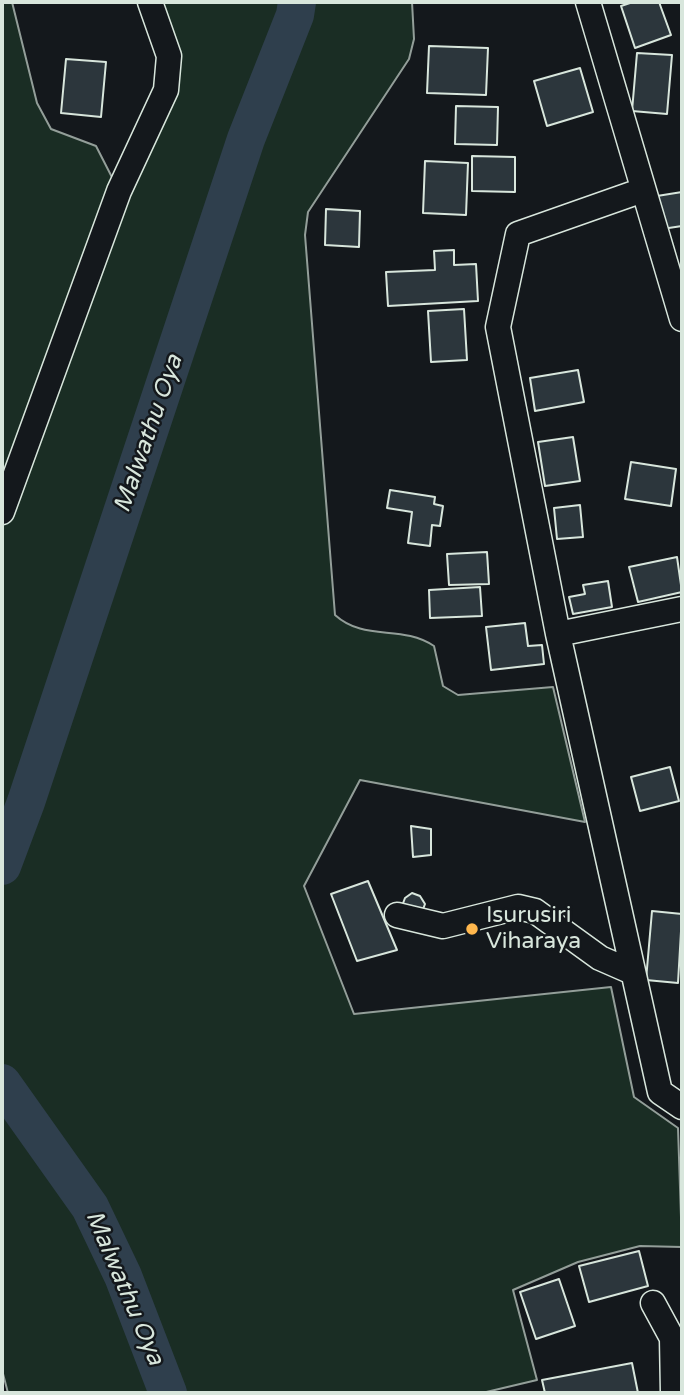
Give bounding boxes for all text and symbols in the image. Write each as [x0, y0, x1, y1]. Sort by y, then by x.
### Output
water label: Malwathu Oya [109, 351, 189, 517]
place label: Isurusiri Viharaya [486, 902, 581, 956]
marker: Isurusiri Viharaya [464, 921, 480, 937]
water label: Malwathu Oya [79, 1206, 169, 1370]

